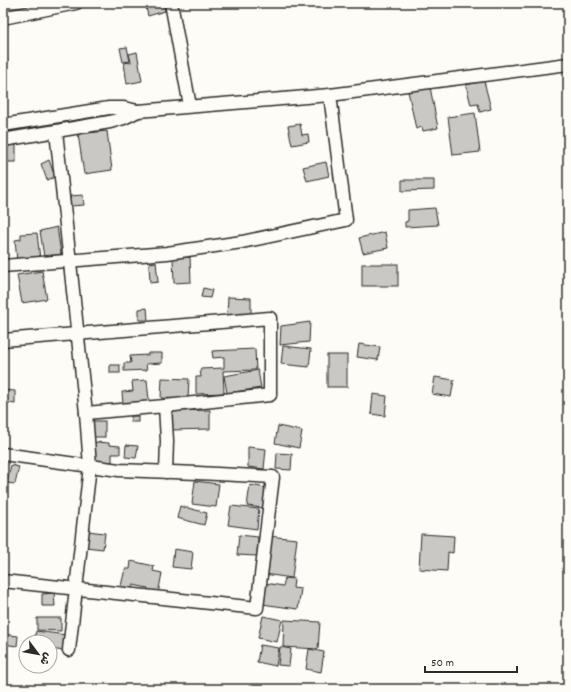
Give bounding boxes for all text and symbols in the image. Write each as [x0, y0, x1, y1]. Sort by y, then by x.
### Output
north arrow [18, 634, 58, 674]
scale bar [425, 648, 517, 674]
text: ش [35, 649, 55, 668]
text: 50 m [431, 655, 454, 672]

